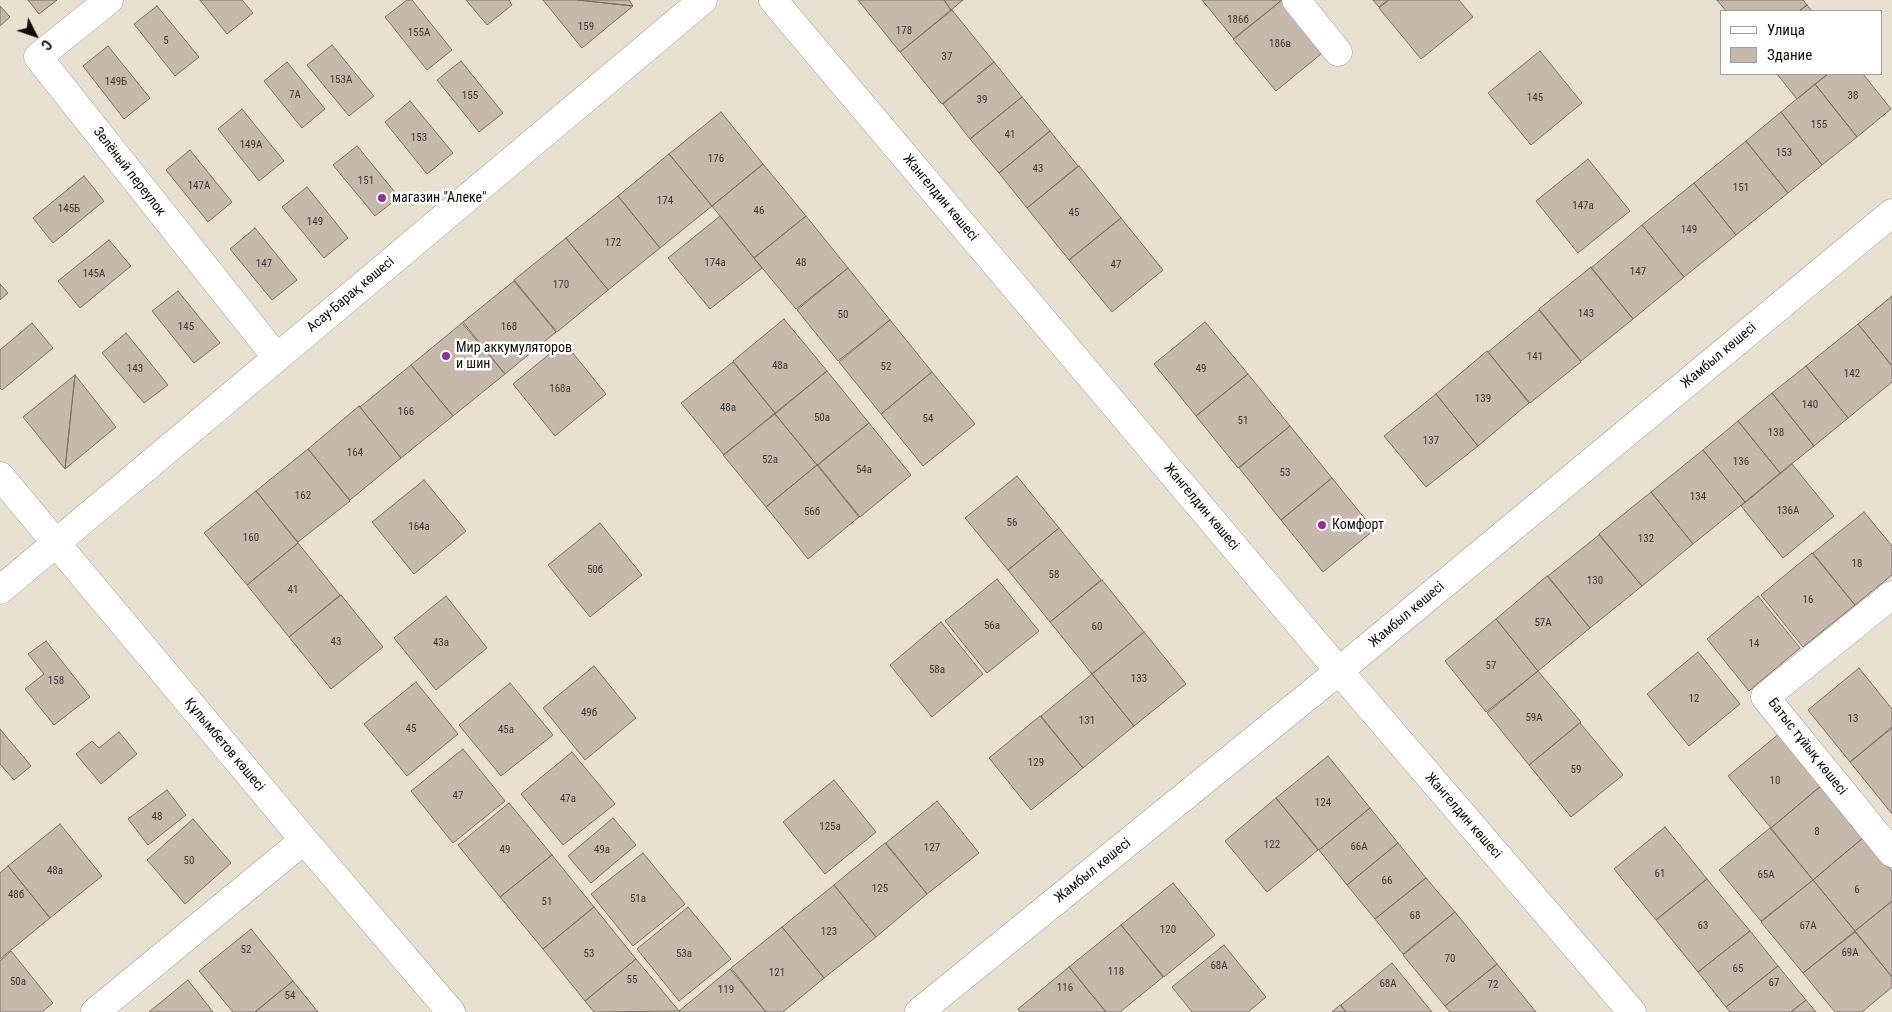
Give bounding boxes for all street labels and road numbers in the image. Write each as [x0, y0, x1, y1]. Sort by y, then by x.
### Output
street label: Зелёный переулок [89, 124, 169, 220]
street label: Жангелдин көшесі [899, 151, 981, 245]
street label: Асау-Барақ көшесі [304, 254, 398, 336]
street label: Жамбыл көшесі [1678, 320, 1760, 392]
street label: Жангелдин көшесі [1160, 460, 1242, 554]
street label: Жамбыл көшесі [1366, 579, 1448, 651]
street label: Құлымбетов көшесі [180, 695, 268, 795]
street label: Батыс тұйық көшесі [1764, 695, 1850, 799]
street label: Жангелдин көшесі [1421, 770, 1505, 862]
street label: Жамбыл көшесі [1052, 835, 1134, 907]

